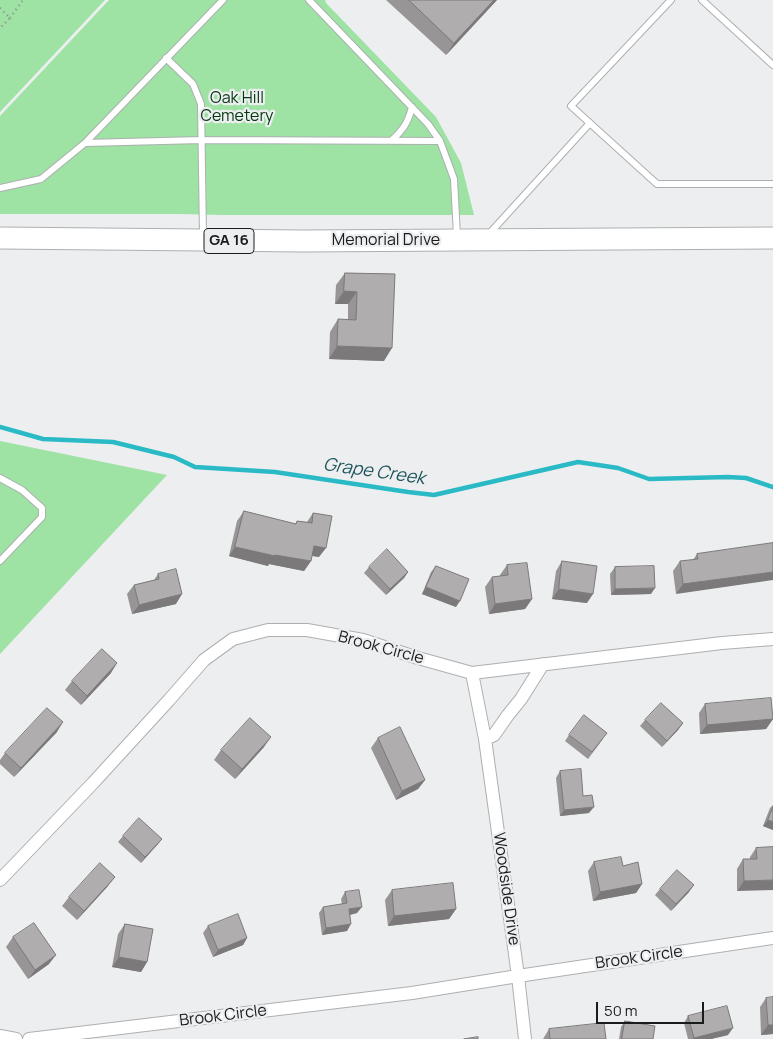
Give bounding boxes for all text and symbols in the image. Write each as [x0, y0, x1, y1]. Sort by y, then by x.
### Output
park label: Oak Hill Cemetery [201, 89, 273, 127]
road number: GA 16 [204, 228, 254, 254]
street label: Memorial Drive [332, 231, 440, 251]
water label: Grape Creek [322, 454, 426, 490]
street label: Brook Circle [336, 627, 426, 669]
street label: Woodside Drive [489, 831, 523, 947]
street label: Brook Circle [594, 942, 684, 974]
scale bar [598, 992, 706, 1024]
text: 50 m [604, 1000, 638, 1021]
street label: Brook Circle [178, 1001, 268, 1031]

